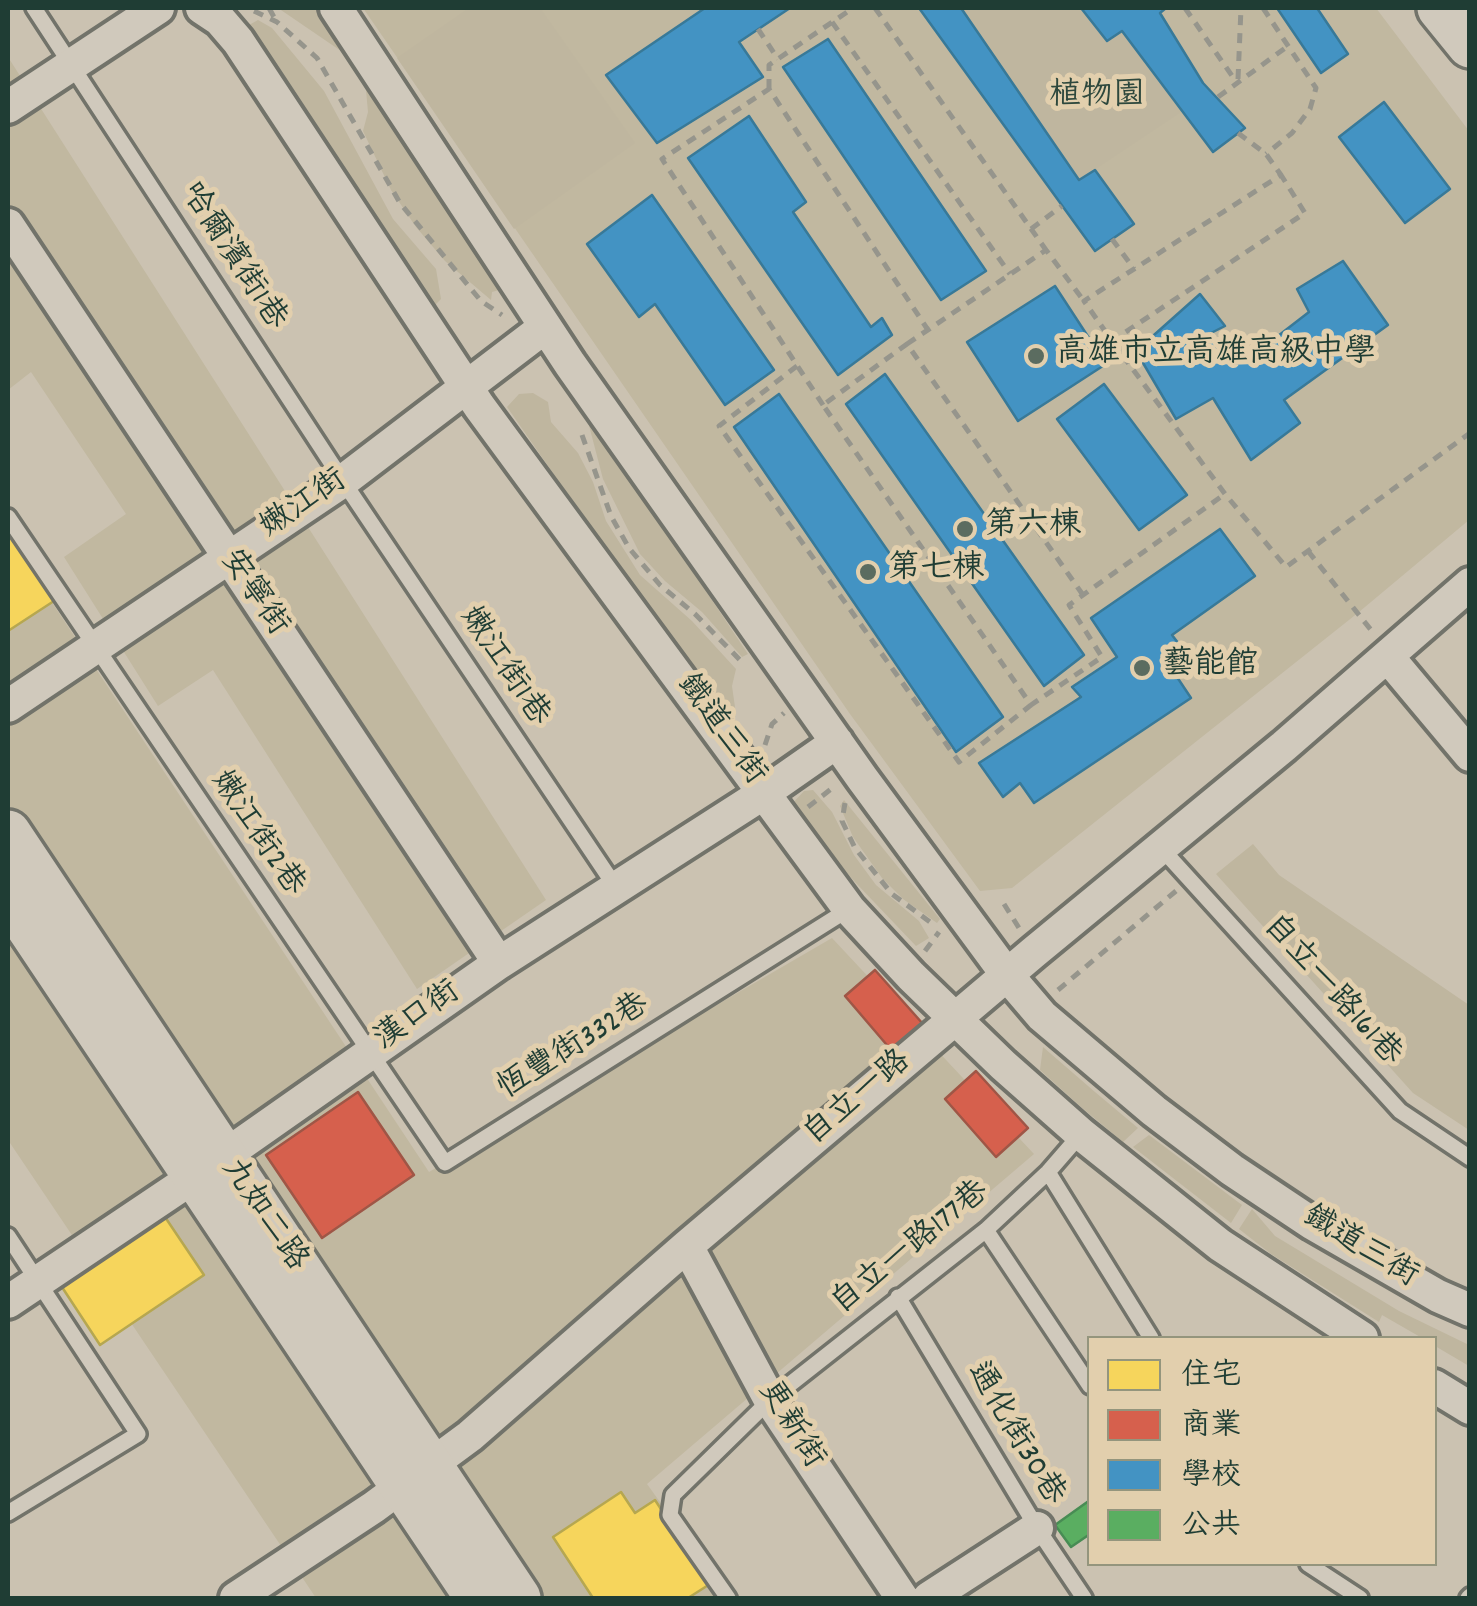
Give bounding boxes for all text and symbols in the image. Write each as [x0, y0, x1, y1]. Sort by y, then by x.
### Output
park label: 植物園 [1049, 80, 1145, 118]
street label: 哈爾濱街1巷 [169, 178, 293, 338]
place label: 高雄市立高雄高級中學 [1056, 337, 1376, 375]
marker: 高雄市立高雄高級中學 [1025, 345, 1047, 367]
street label: 嫩江街 [254, 463, 356, 549]
place label: 第六棟 [985, 510, 1081, 548]
marker: 第六棟 [954, 518, 976, 540]
street label: 安寧街 [209, 543, 295, 645]
place label: 第七棟 [888, 553, 984, 591]
marker: 第七棟 [857, 561, 879, 583]
street label: 嫩江街1巷 [448, 601, 556, 735]
place label: 藝能館 [1162, 649, 1258, 687]
marker: 藝能館 [1131, 657, 1153, 679]
street label: 鐵道三街 [666, 668, 772, 794]
street label: 嫩江街2巷 [199, 765, 311, 905]
street label: 自立一路161巷 [1252, 909, 1408, 1075]
street label: 漢口街 [369, 975, 469, 1061]
street label: 恆豐街332巷 [493, 988, 657, 1110]
street label: 自立一路 [798, 1044, 920, 1156]
street label: 九如二路 [210, 1152, 314, 1280]
street label: 自立一路177巷 [825, 1175, 999, 1325]
street label: 鐵道三街 [1294, 1200, 1424, 1298]
legend [1087, 1336, 1437, 1566]
text: 住宅 [1181, 1356, 1241, 1399]
street label: 通化街30巷 [955, 1357, 1071, 1513]
street label: 更新街 [747, 1375, 831, 1477]
text: 商業 [1181, 1406, 1241, 1449]
text: 學校 [1181, 1456, 1241, 1499]
text: 公共 [1181, 1506, 1241, 1549]

